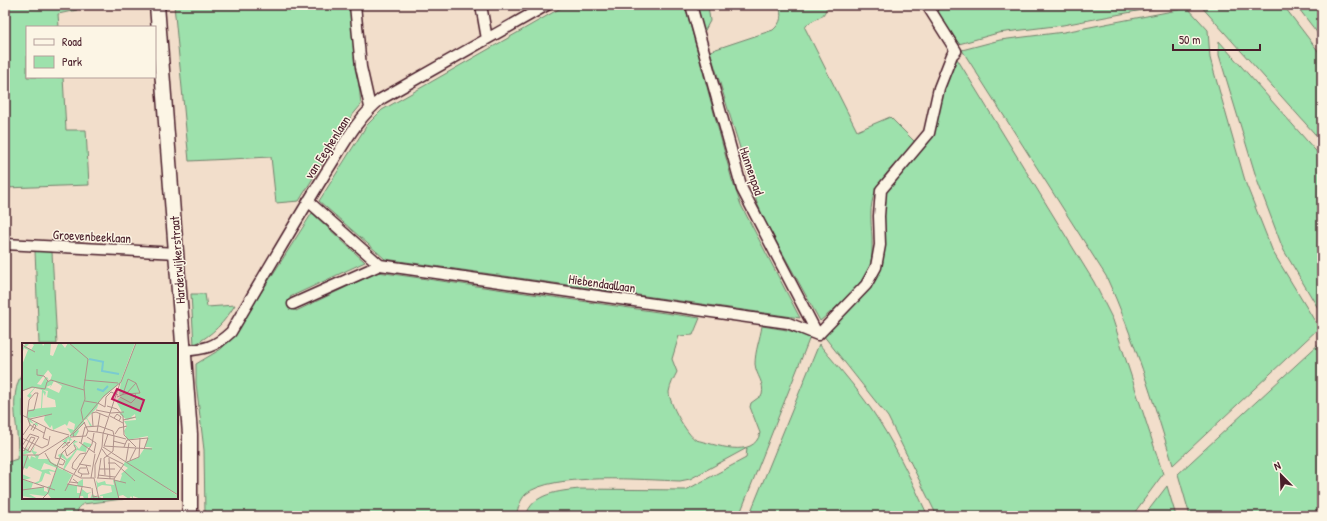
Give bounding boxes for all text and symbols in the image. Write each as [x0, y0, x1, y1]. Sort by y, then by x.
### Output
legend [26, 26, 156, 78]
scale bar [1173, 26, 1260, 52]
text: 50 m [1179, 31, 1200, 48]
text: Road [62, 33, 82, 50]
text: Park [62, 53, 82, 70]
street label: van Eeghenlaan [300, 112, 354, 182]
street label: Hunnenpad [735, 145, 769, 197]
street label: Harderwijkerstraat [165, 215, 189, 305]
street label: Groevenbeeklaan [52, 225, 132, 247]
street label: Hiebendaallaan [567, 269, 637, 297]
inset map [22, 343, 178, 499]
north arrow [1261, 455, 1301, 495]
text: N [1272, 458, 1283, 473]

